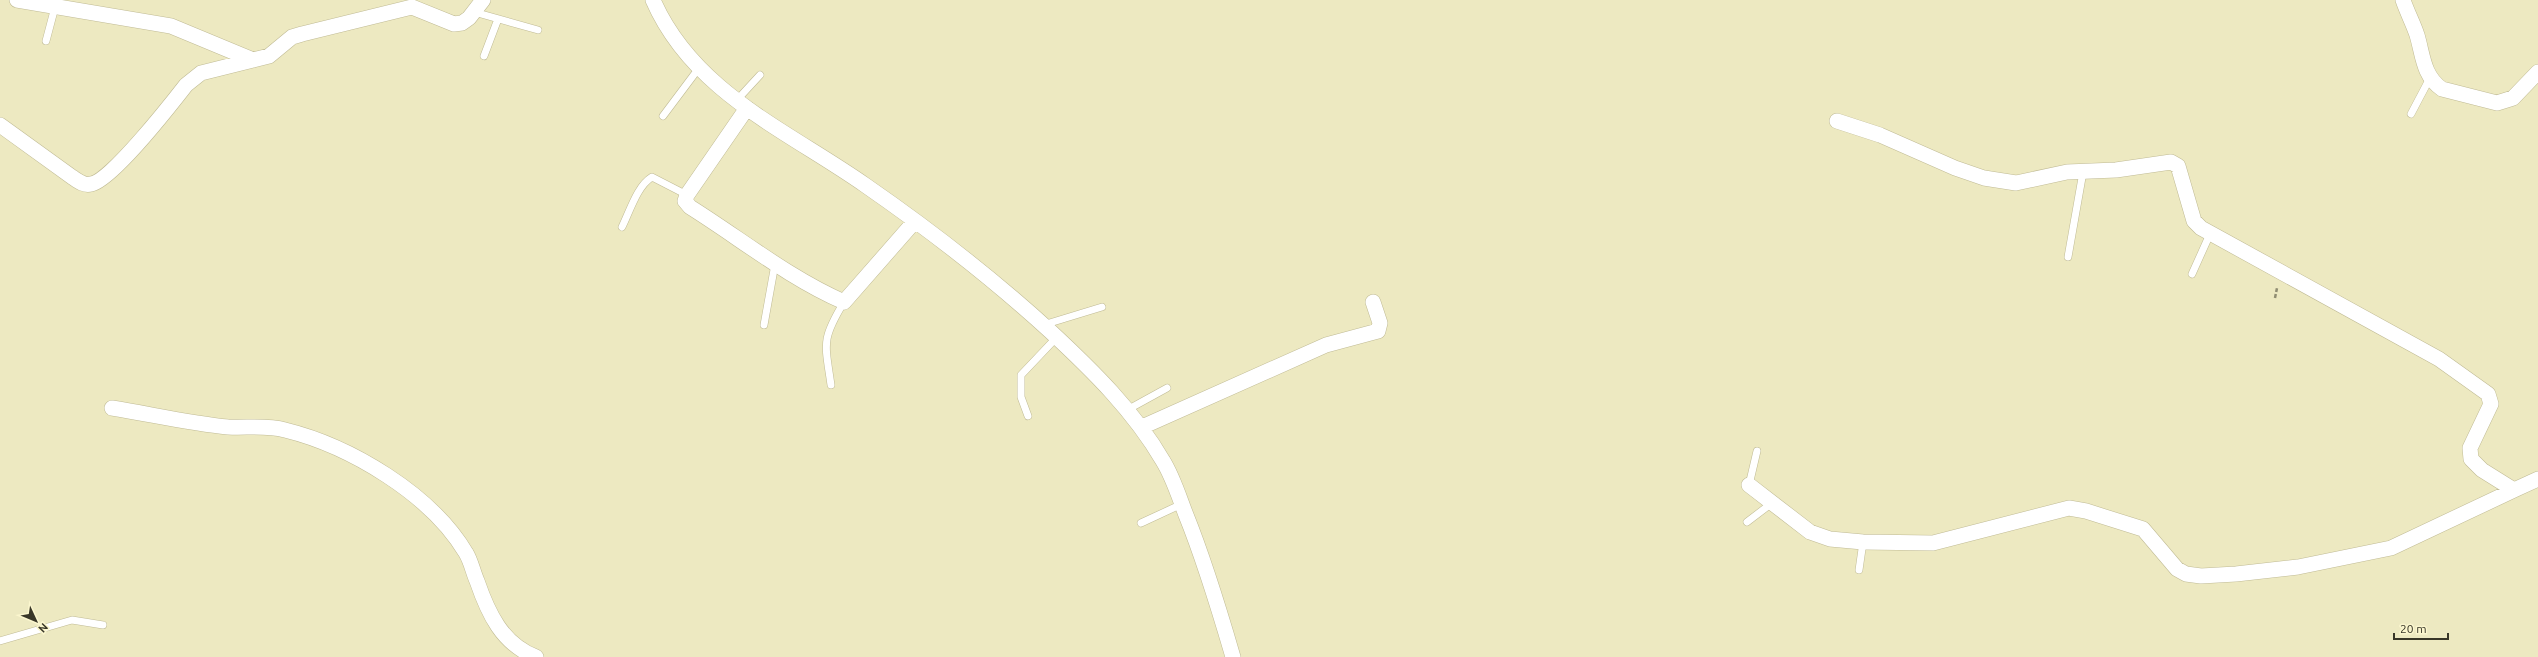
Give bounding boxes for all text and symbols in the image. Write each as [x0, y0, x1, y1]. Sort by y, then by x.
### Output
north arrow [16, 601, 56, 641]
scale bar [2394, 615, 2448, 641]
text: N [36, 621, 50, 635]
text: 20 m [2400, 622, 2427, 635]

